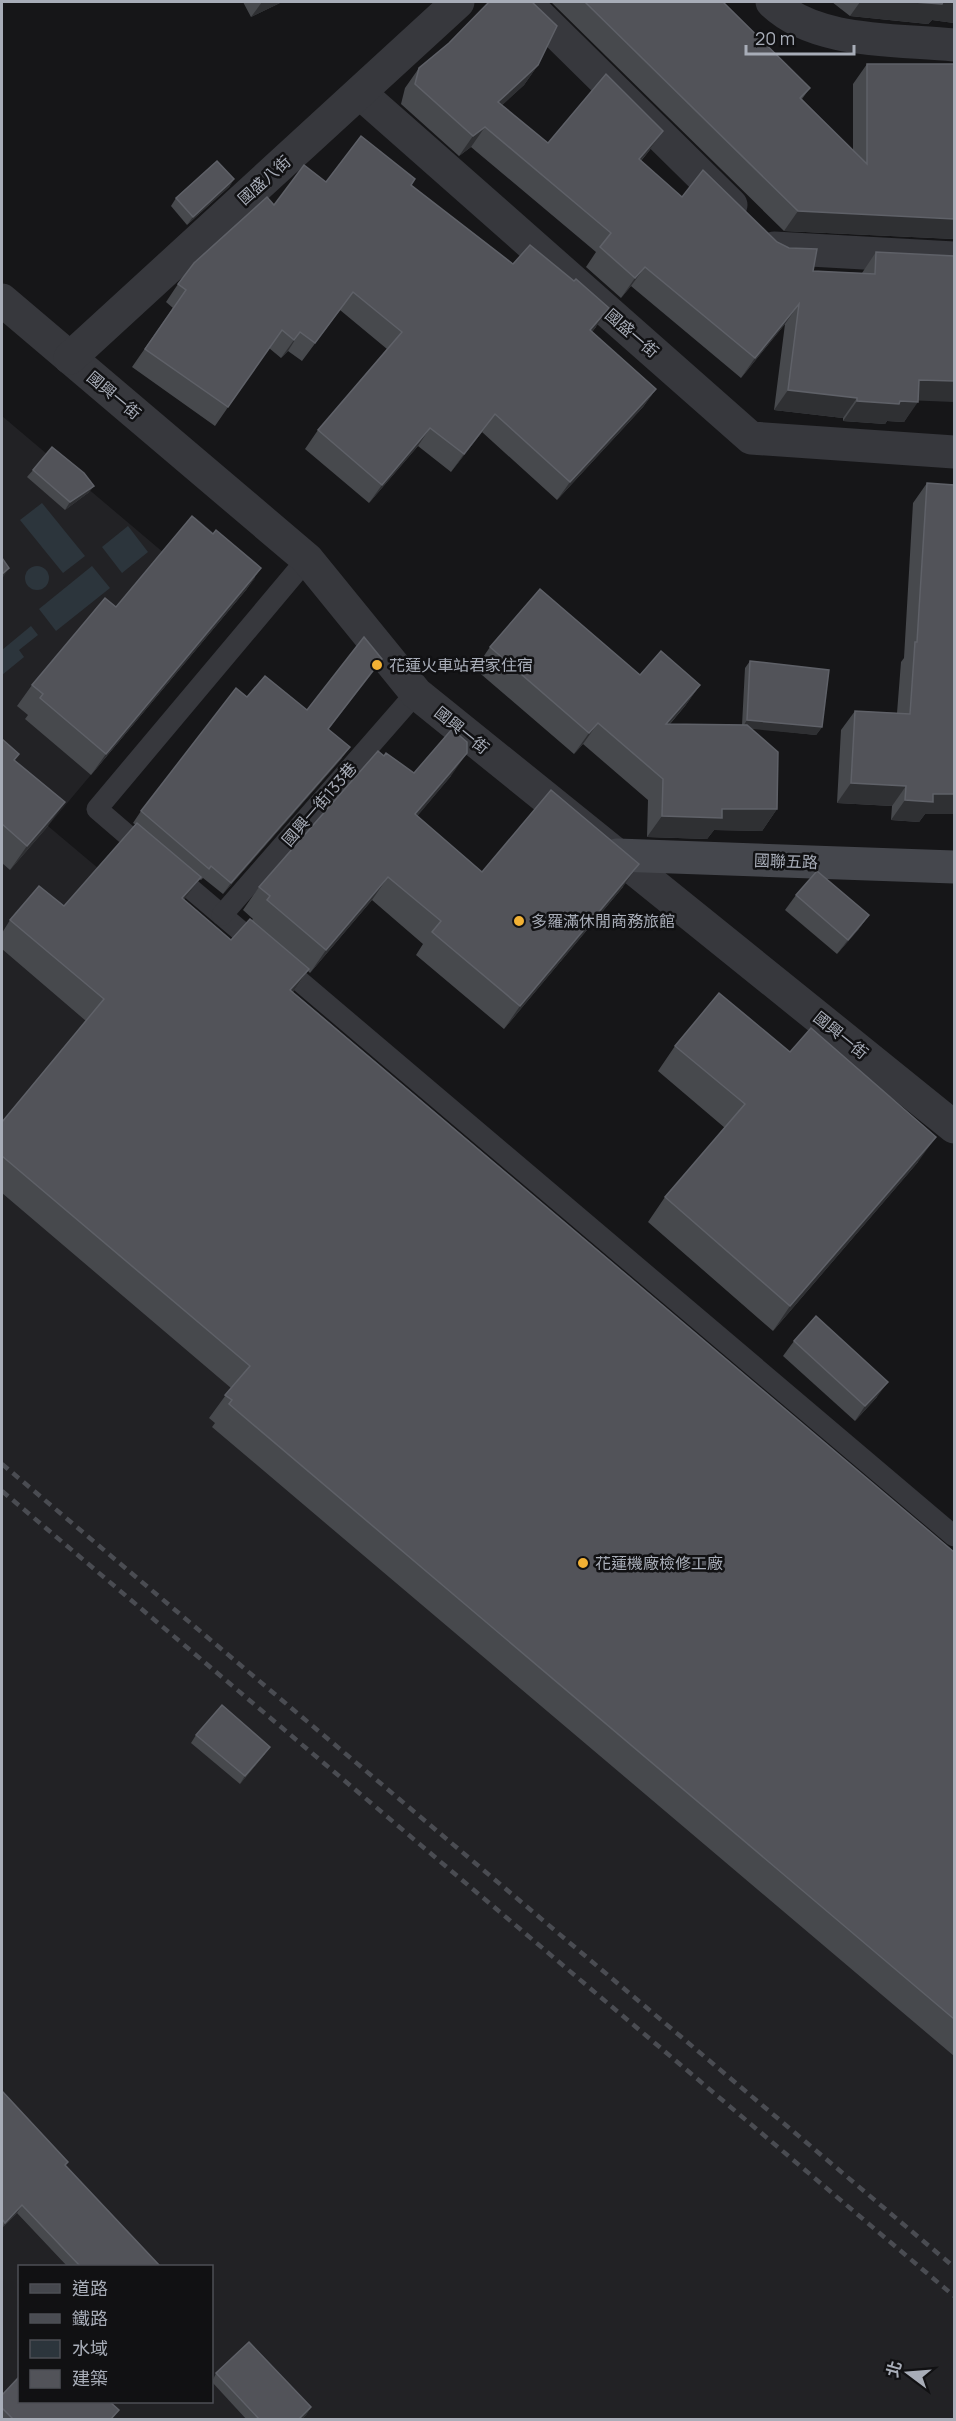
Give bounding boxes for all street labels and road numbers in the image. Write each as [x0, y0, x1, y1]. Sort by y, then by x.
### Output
street label: 國盛八街 [233, 150, 295, 210]
street label: 國盛一街 [601, 304, 663, 362]
street label: 國興一街 [82, 366, 146, 424]
street label: 國興一街 [430, 701, 494, 759]
street label: 國興一街133巷 [277, 758, 361, 850]
street label: 國聯五路 [754, 849, 818, 873]
street label: 國興一街 [809, 1006, 873, 1064]

